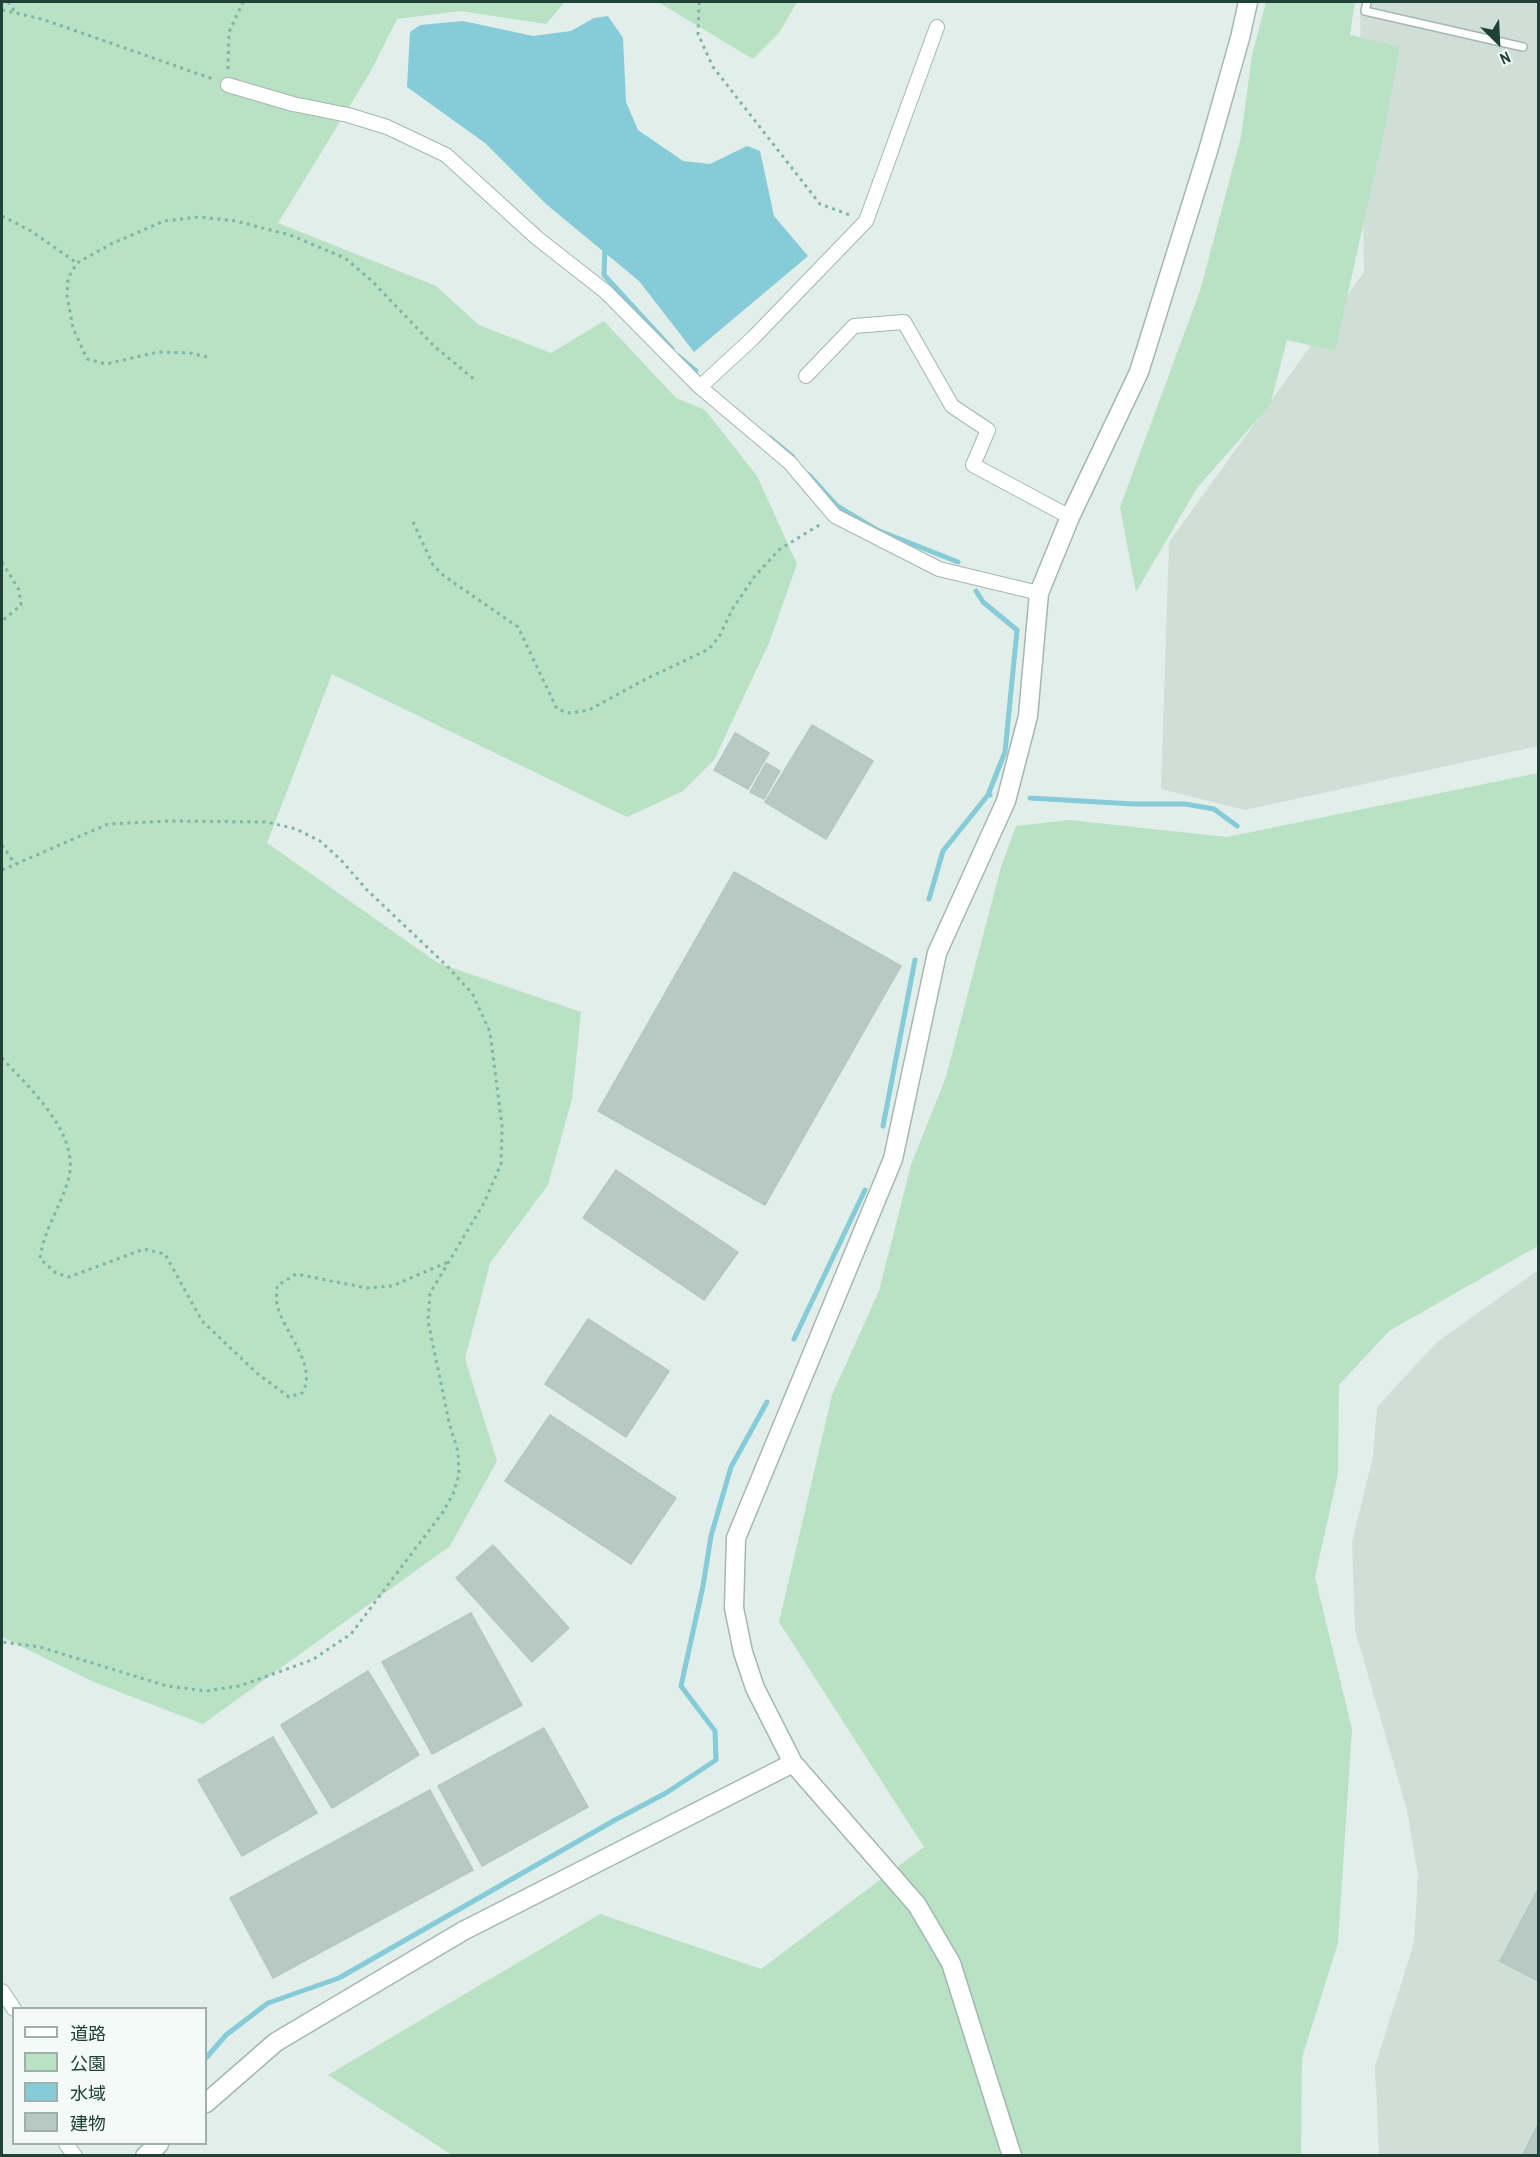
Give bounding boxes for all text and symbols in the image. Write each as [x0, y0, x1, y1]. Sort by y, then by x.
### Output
north arrow [1468, 12, 1528, 72]
text: N [1497, 46, 1514, 70]
legend [12, 2007, 207, 2145]
text: 道路 [70, 2021, 106, 2046]
text: 公園 [70, 2051, 106, 2076]
text: 水域 [70, 2081, 106, 2106]
text: 建物 [70, 2111, 106, 2136]

